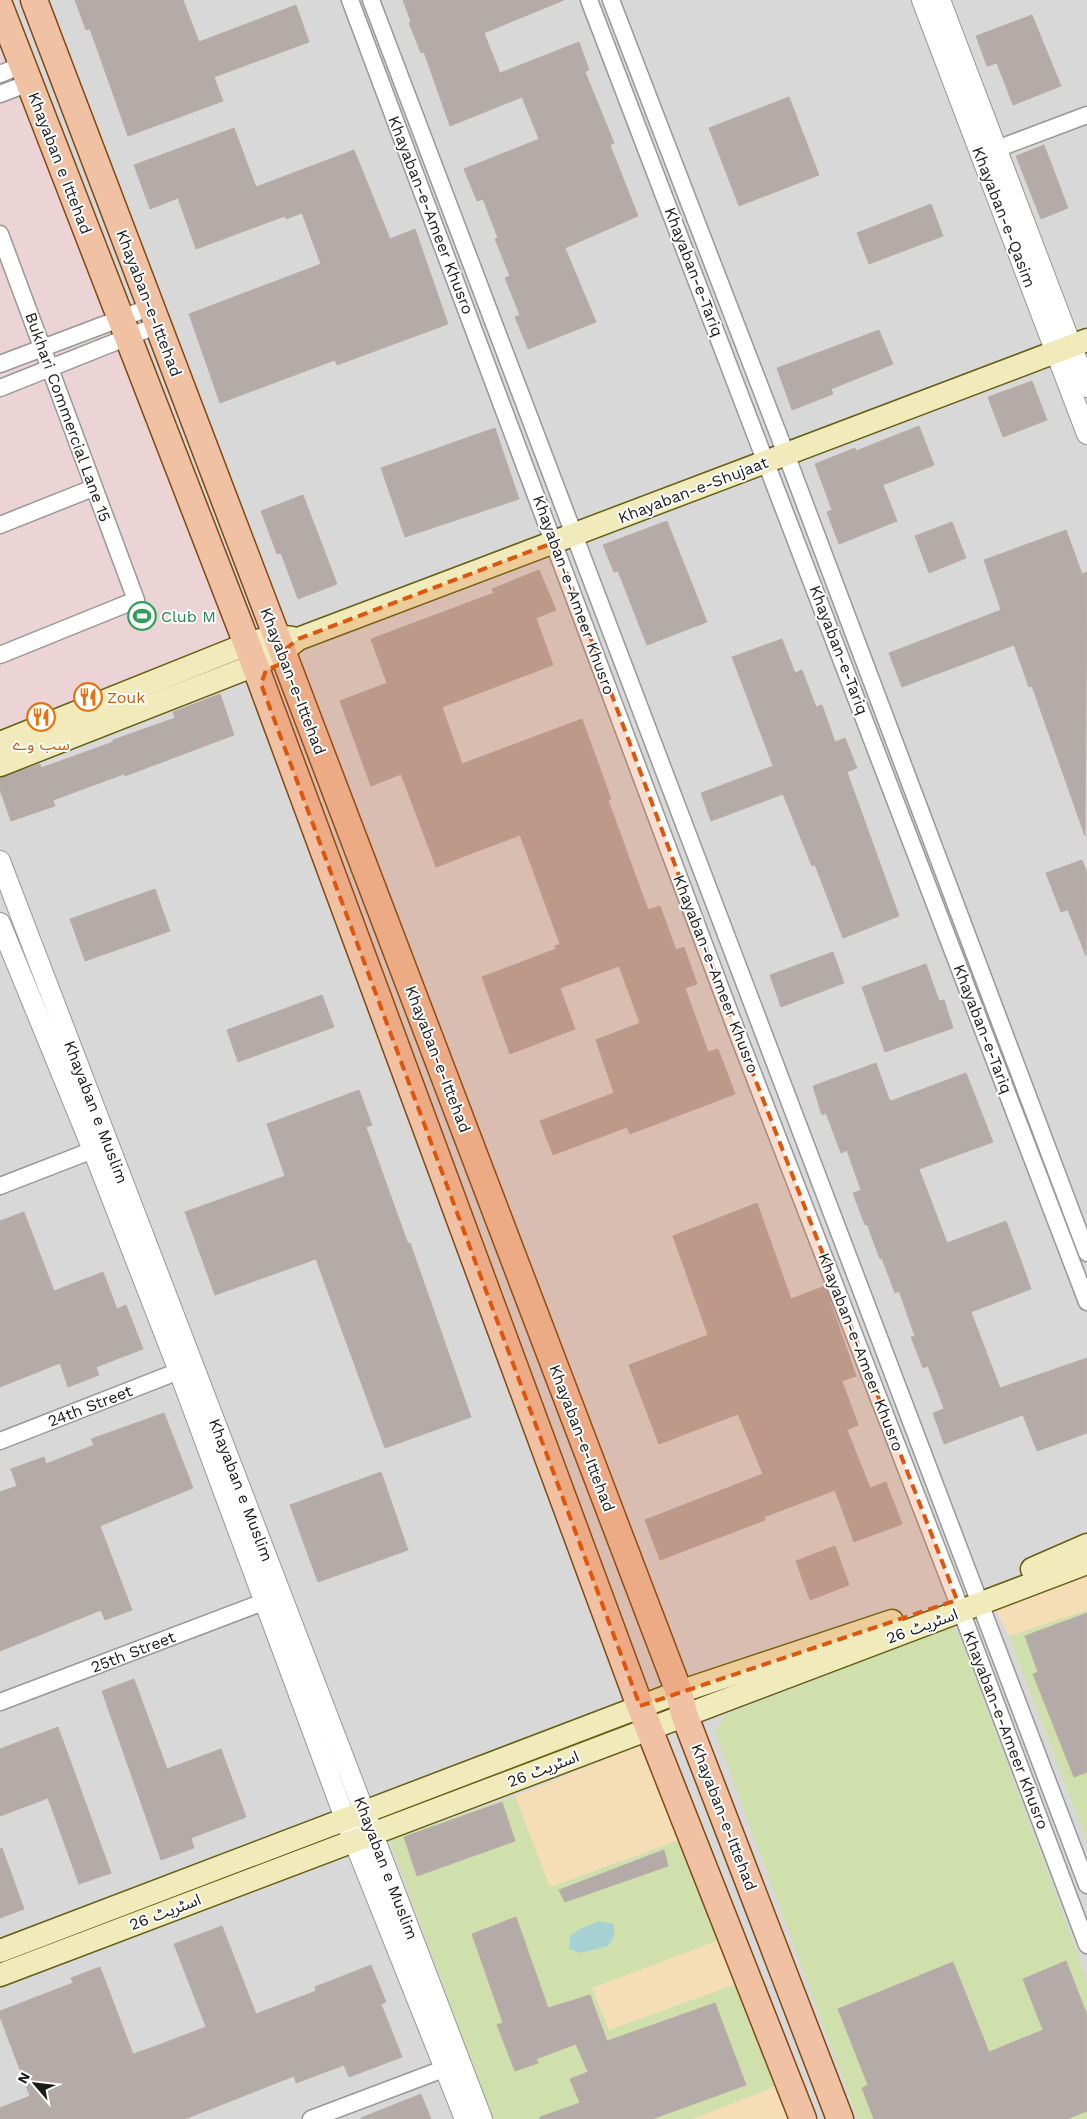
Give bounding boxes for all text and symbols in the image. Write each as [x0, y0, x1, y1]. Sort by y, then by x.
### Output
street label: Khayaban e Ittehad [24, 89, 96, 237]
street label: Khayaban-e-Ameer Khusro [384, 113, 478, 317]
street label: Khayaban-e-Qasim [968, 144, 1040, 290]
street label: Khayaban-e-Tariq [661, 205, 727, 339]
street label: Khayaban-e-Ittehad [112, 227, 186, 379]
street label: Bukhari Commercial Lane 15 [21, 310, 115, 524]
street label: Khayaban-e-Shujaat [615, 453, 771, 527]
street label: Khayaban-e-Ameer Khusro [529, 493, 619, 697]
street label: Khayaban-e-Tariq [806, 583, 872, 717]
sports icon: Club M [127, 601, 157, 631]
street label: Khayaban-e-Ittehad [256, 605, 330, 757]
place label: Club M [161, 607, 216, 626]
restaurant icon: Zouk [73, 682, 103, 712]
place label: Zouk [107, 688, 145, 707]
restaurant icon: سب وے [26, 702, 56, 732]
place label: سب وے [12, 735, 70, 754]
street label: Khayaban-e-Ameer Khusro [669, 872, 763, 1076]
street label: Khayaban-e-Tariq [950, 962, 1016, 1096]
street label: Khayaban-e-Ittehad [401, 983, 475, 1135]
street label: Khayaban e Muslim [60, 1038, 132, 1186]
street label: Khayaban-e-Ameer Khusro [814, 1250, 908, 1454]
street label: Khayaban-e-Ittehad [545, 1362, 619, 1514]
street label: 24th Street [45, 1381, 135, 1431]
street label: Khayaban e Muslim [205, 1416, 277, 1564]
street label: اسٹریٹ 26 [884, 1604, 960, 1648]
street label: 25th Street [88, 1627, 178, 1677]
street label: Khayaban-e-Ameer Khusro [959, 1628, 1053, 1832]
street label: Khayaban-e-Ittehad [687, 1741, 761, 1893]
street label: اسٹریٹ 26 [505, 1747, 581, 1791]
street label: Khayaban e Muslim [350, 1794, 422, 1942]
street label: اسٹریٹ 26 [127, 1890, 203, 1934]
north arrow [10, 2059, 60, 2109]
text: N [14, 2070, 33, 2086]

